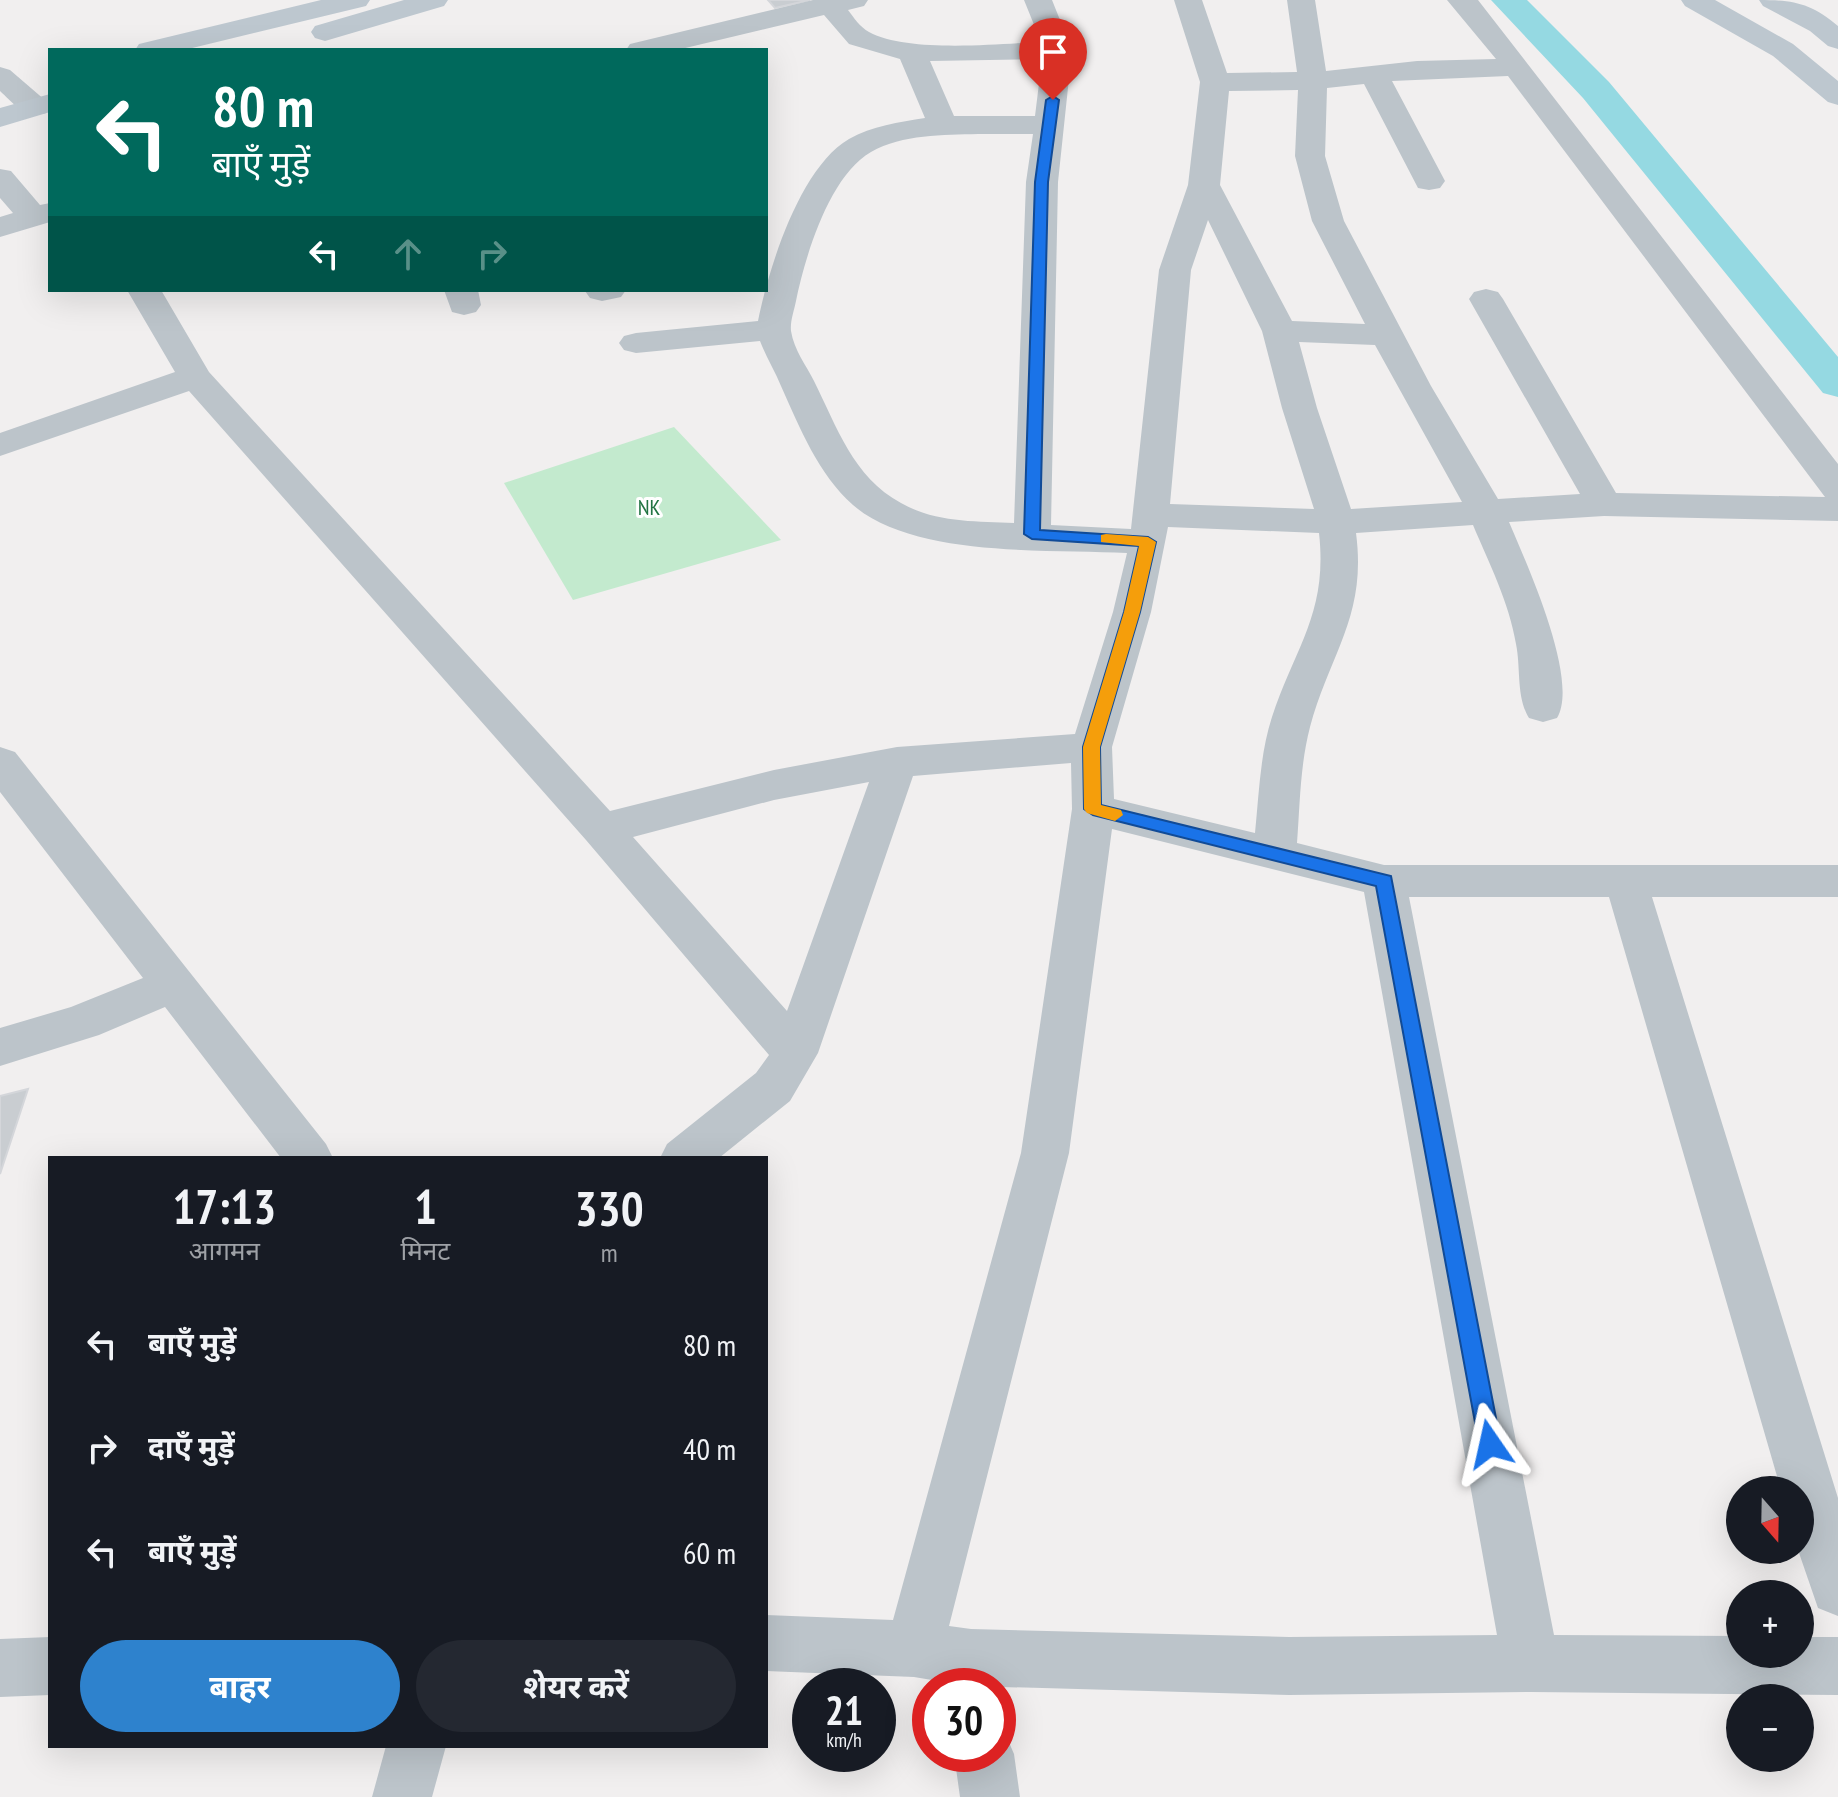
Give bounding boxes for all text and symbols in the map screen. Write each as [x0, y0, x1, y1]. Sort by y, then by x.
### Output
pin [1019, 18, 1087, 100]
icon: arrive [1031, 30, 1075, 74]
text: 80 m [212, 70, 314, 142]
icon: left [80, 80, 184, 184]
text: बाएँ मुड़ें [212, 140, 310, 187]
icon: left [302, 232, 346, 276]
icon: ahead [386, 232, 430, 276]
icon: right [470, 232, 514, 276]
park label: NK [638, 493, 660, 521]
text: 17:13 [172, 1175, 276, 1237]
text: 1 [414, 1175, 437, 1237]
text: 330 [575, 1177, 644, 1239]
text: आगमन [189, 1234, 260, 1267]
text: मिनट [401, 1234, 450, 1267]
text: m [601, 1236, 618, 1269]
icon: left [80, 1322, 124, 1366]
text: बाएँ मुड़ें [148, 1323, 236, 1362]
text: 80 m [683, 1325, 736, 1364]
position arrow [1448, 1402, 1532, 1486]
icon: right [80, 1426, 124, 1470]
text: दाएँ मुड़ें [148, 1427, 235, 1466]
text: 40 m [683, 1429, 736, 1468]
north arrow [1726, 1476, 1814, 1564]
map controls [1726, 1476, 1814, 1772]
icon: left [80, 1530, 124, 1574]
text: बाएँ मुड़ें [148, 1531, 236, 1570]
text: 60 m [683, 1533, 736, 1572]
button: + [1726, 1580, 1814, 1668]
button: बाहर [80, 1640, 400, 1732]
button: शेयर करें [416, 1640, 736, 1732]
speed limit sign: 30 [912, 1668, 1016, 1772]
text: 21 [825, 1684, 863, 1736]
button: − [1726, 1684, 1814, 1772]
text: km/h [826, 1727, 862, 1753]

